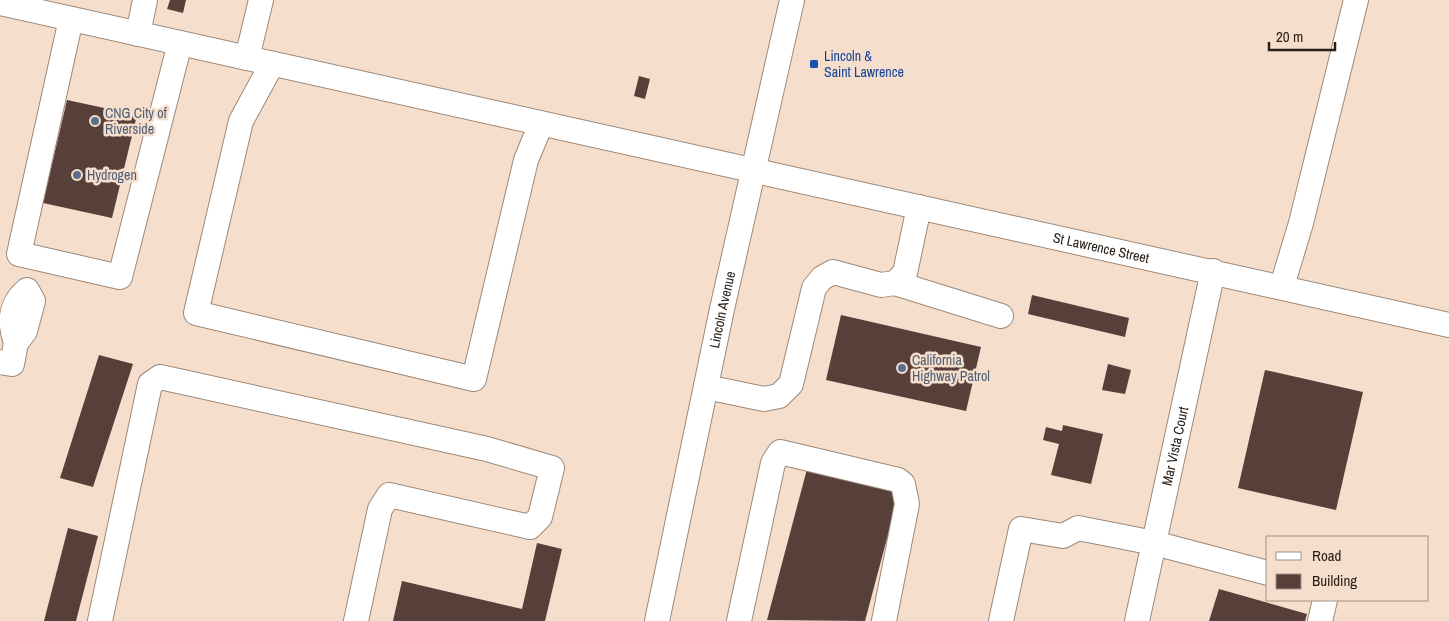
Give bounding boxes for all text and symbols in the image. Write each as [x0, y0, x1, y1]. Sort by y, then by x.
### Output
scale bar [1269, 20, 1335, 52]
text: 20 m [1276, 26, 1303, 47]
place label: Lincoln & Saint Lawrence [824, 47, 904, 81]
marker: Lincoln & Saint Lawrence [808, 58, 820, 70]
place label: CNG City of Riverside [105, 104, 168, 138]
marker: CNG City of Riverside [89, 115, 101, 127]
place label: Hydrogen [87, 166, 137, 184]
marker: Hydrogen [71, 169, 83, 181]
street label: St Lawrence Street [1051, 228, 1151, 267]
street label: Lincoln Avenue [705, 269, 739, 350]
place label: California Highway Patrol [912, 351, 990, 385]
marker: California Highway Patrol [896, 362, 908, 374]
street label: Mar Vista Court [1158, 405, 1192, 487]
legend [1266, 536, 1429, 601]
text: Road [1312, 545, 1341, 566]
text: Building [1312, 570, 1357, 591]

